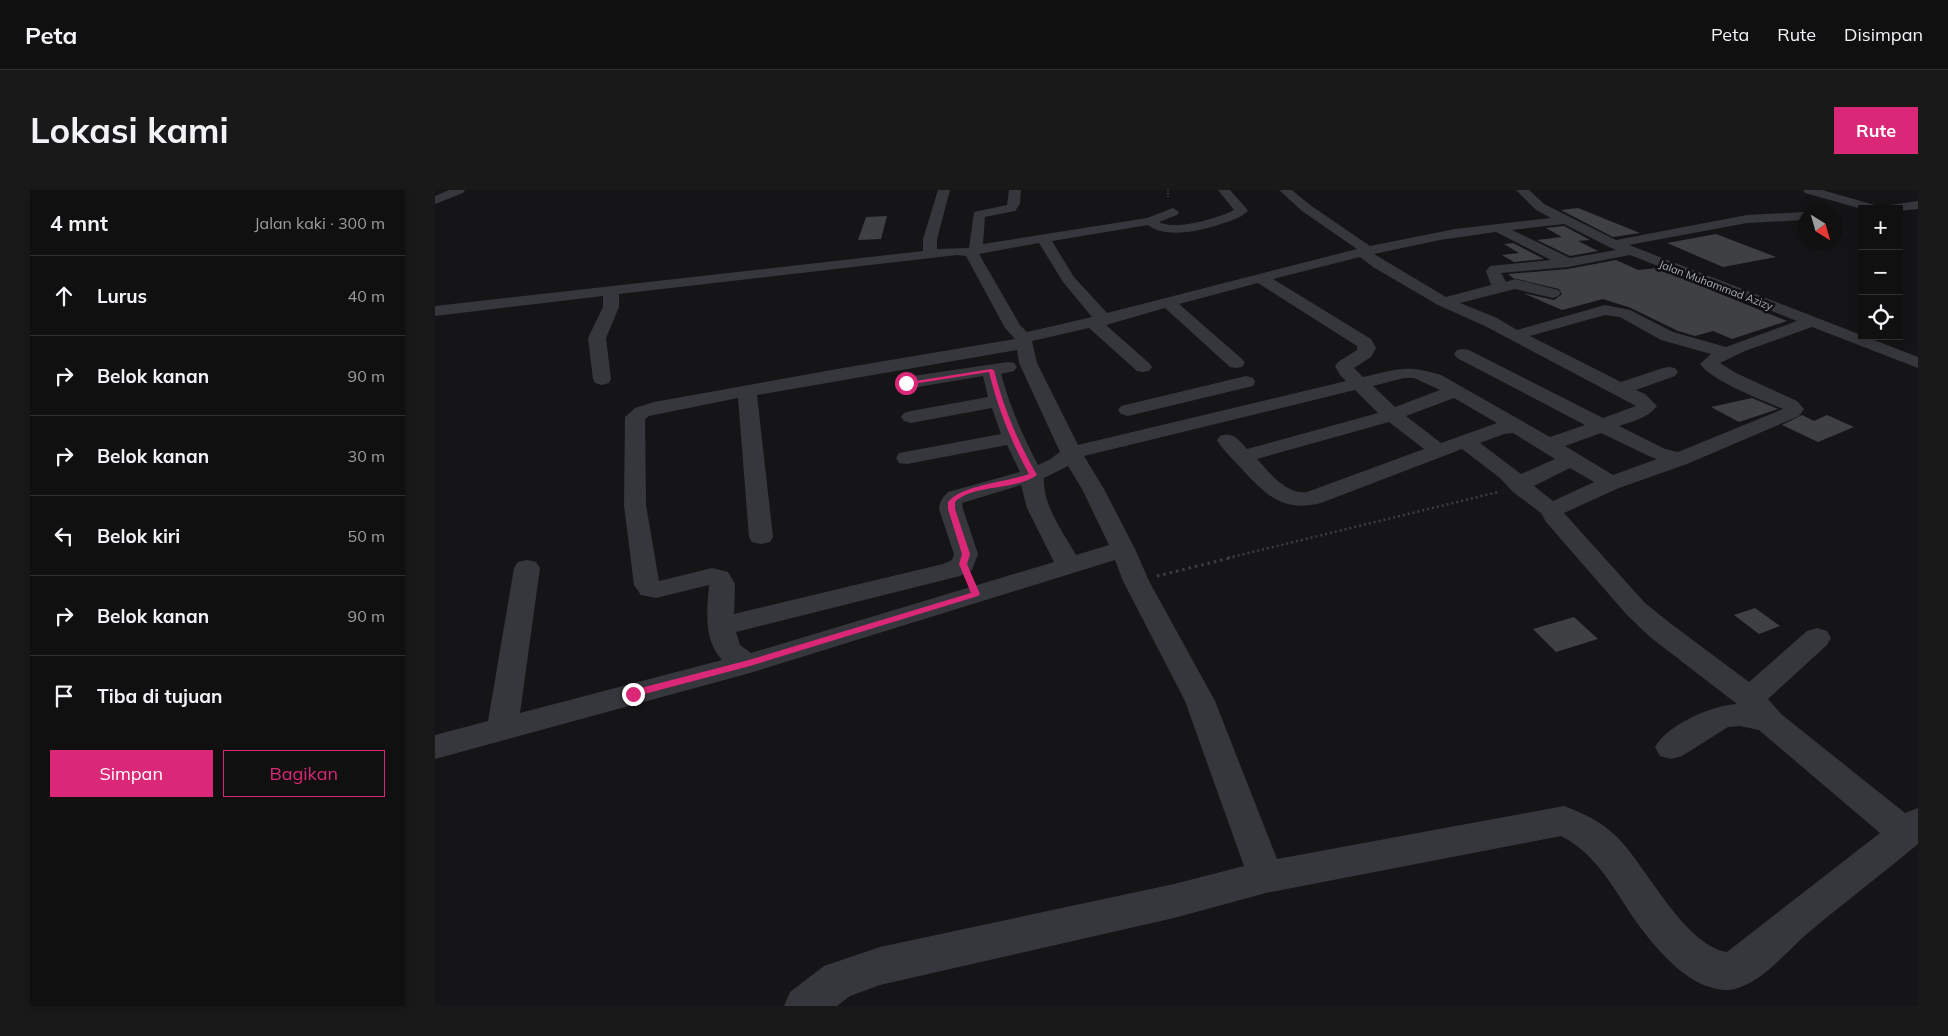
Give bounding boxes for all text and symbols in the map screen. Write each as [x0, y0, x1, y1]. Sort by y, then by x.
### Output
text: Peta [25, 20, 77, 50]
text: Peta [1711, 23, 1749, 46]
text: Rute [1777, 23, 1816, 46]
text: Disimpan [1844, 23, 1923, 46]
button: Rute [1834, 107, 1918, 154]
text: Lokasi kami [30, 108, 229, 152]
north arrow [1798, 205, 1843, 250]
map controls [1858, 205, 1903, 340]
button: + [1858, 205, 1903, 250]
text: 4 mnt [50, 210, 108, 236]
text: Jalan kaki · 300 m [254, 213, 385, 233]
button: − [1858, 250, 1903, 295]
street label: Jalan Muhammad Azizy [1657, 257, 1775, 313]
icon: ahead [50, 282, 78, 310]
text: Lurus [97, 284, 147, 308]
text: 40 m [348, 286, 385, 306]
button: locate [1858, 295, 1903, 340]
icon: right [50, 362, 78, 390]
text: Belok kanan [97, 364, 209, 388]
text: 90 m [348, 366, 385, 386]
route start [895, 372, 918, 395]
icon: right [50, 442, 78, 470]
text: Belok kanan [97, 444, 209, 468]
text: 30 m [348, 446, 385, 466]
icon: left [50, 522, 78, 550]
text: Belok kiri [97, 524, 180, 548]
text: 50 m [348, 526, 385, 546]
icon: right [50, 602, 78, 630]
text: Belok kanan [97, 604, 209, 628]
text: 90 m [348, 606, 385, 626]
icon: arrive [50, 682, 78, 710]
route end [622, 683, 645, 706]
text: Tiba di tujuan [97, 684, 222, 708]
button: Simpan [50, 750, 213, 797]
button: Bagikan [223, 750, 385, 797]

